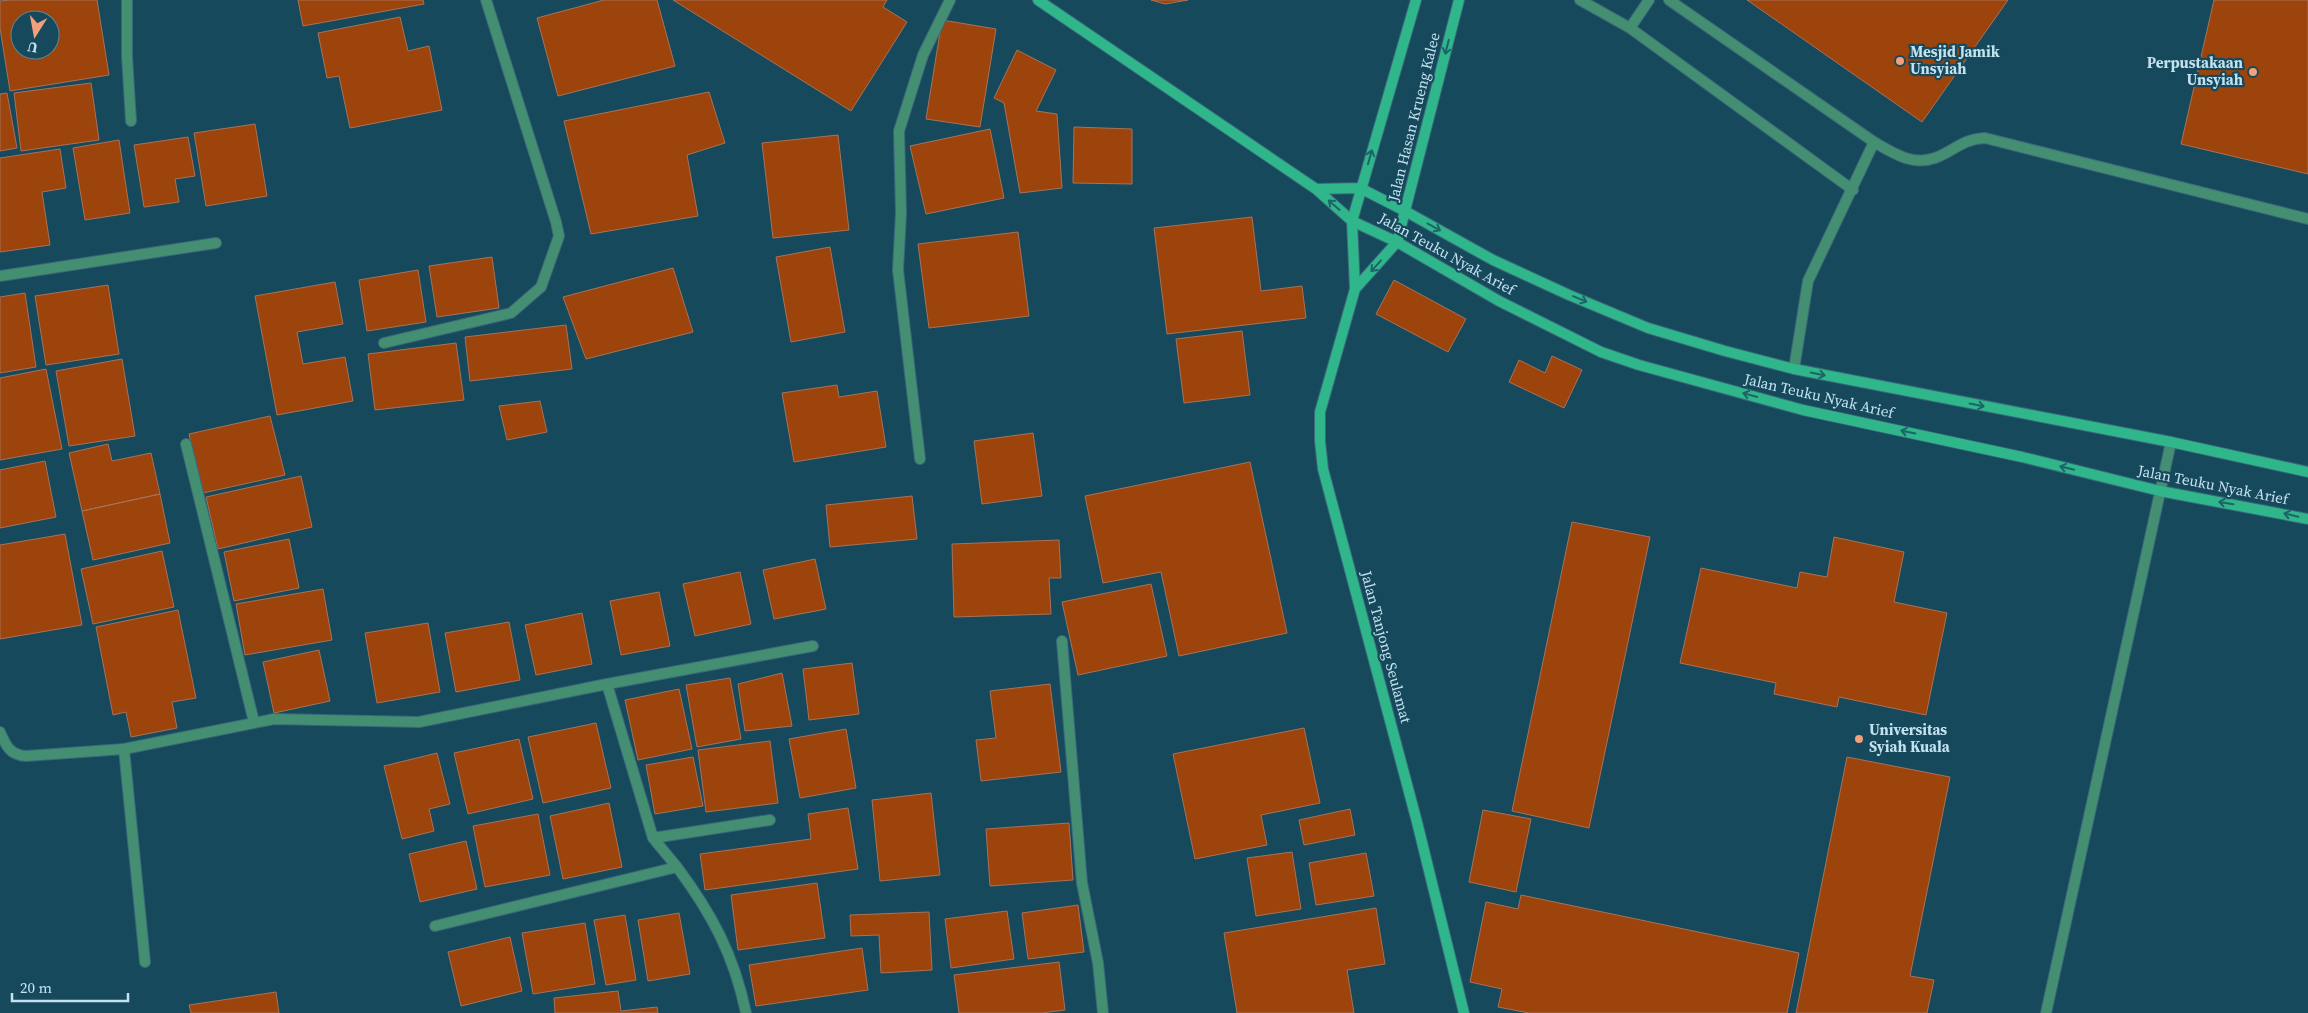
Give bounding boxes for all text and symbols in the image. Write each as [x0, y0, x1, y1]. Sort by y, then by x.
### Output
north arrow [10, 10, 60, 60]
street label: Jalan Hasan Krueng Kalee [1382, 30, 1445, 204]
text: U [26, 37, 39, 59]
one-way arrow [1442, 39, 1451, 55]
place label: Mesjid Jamik Unsyiah [1910, 41, 2000, 79]
place label: Perpustakaan Unsyiah [2147, 52, 2243, 90]
marker: Mesjid Jamik Unsyiah [1894, 55, 1906, 67]
marker: Perpustakaan Unsyiah [2247, 66, 2259, 78]
one-way arrow [1365, 149, 1375, 165]
one-way arrow [1327, 199, 1340, 211]
street label: Jalan Teuku Nyak Arief [1374, 207, 1521, 301]
one-way arrow [1427, 222, 1442, 232]
one-way arrow [1371, 259, 1382, 272]
one-way arrow [1572, 296, 1587, 305]
street label: Jalan Teuku Nyak Arief [1741, 368, 1898, 423]
one-way arrow [1809, 369, 1825, 379]
one-way arrow [1743, 390, 1759, 399]
one-way arrow [1969, 400, 1985, 410]
one-way arrow [1901, 427, 1917, 436]
street label: Jalan Teuku Nyak Arief [2135, 459, 2292, 510]
one-way arrow [2060, 463, 2076, 472]
one-way arrow [2218, 497, 2234, 507]
one-way arrow [2283, 510, 2299, 520]
street label: Jalan Tanjong Seulamat [1356, 567, 1417, 725]
place label: Universitas Syiah Kuala [1869, 719, 1951, 757]
marker: Universitas Syiah Kuala [1853, 733, 1865, 745]
scale bar [12, 970, 129, 1002]
text: 20 m [20, 977, 52, 998]

